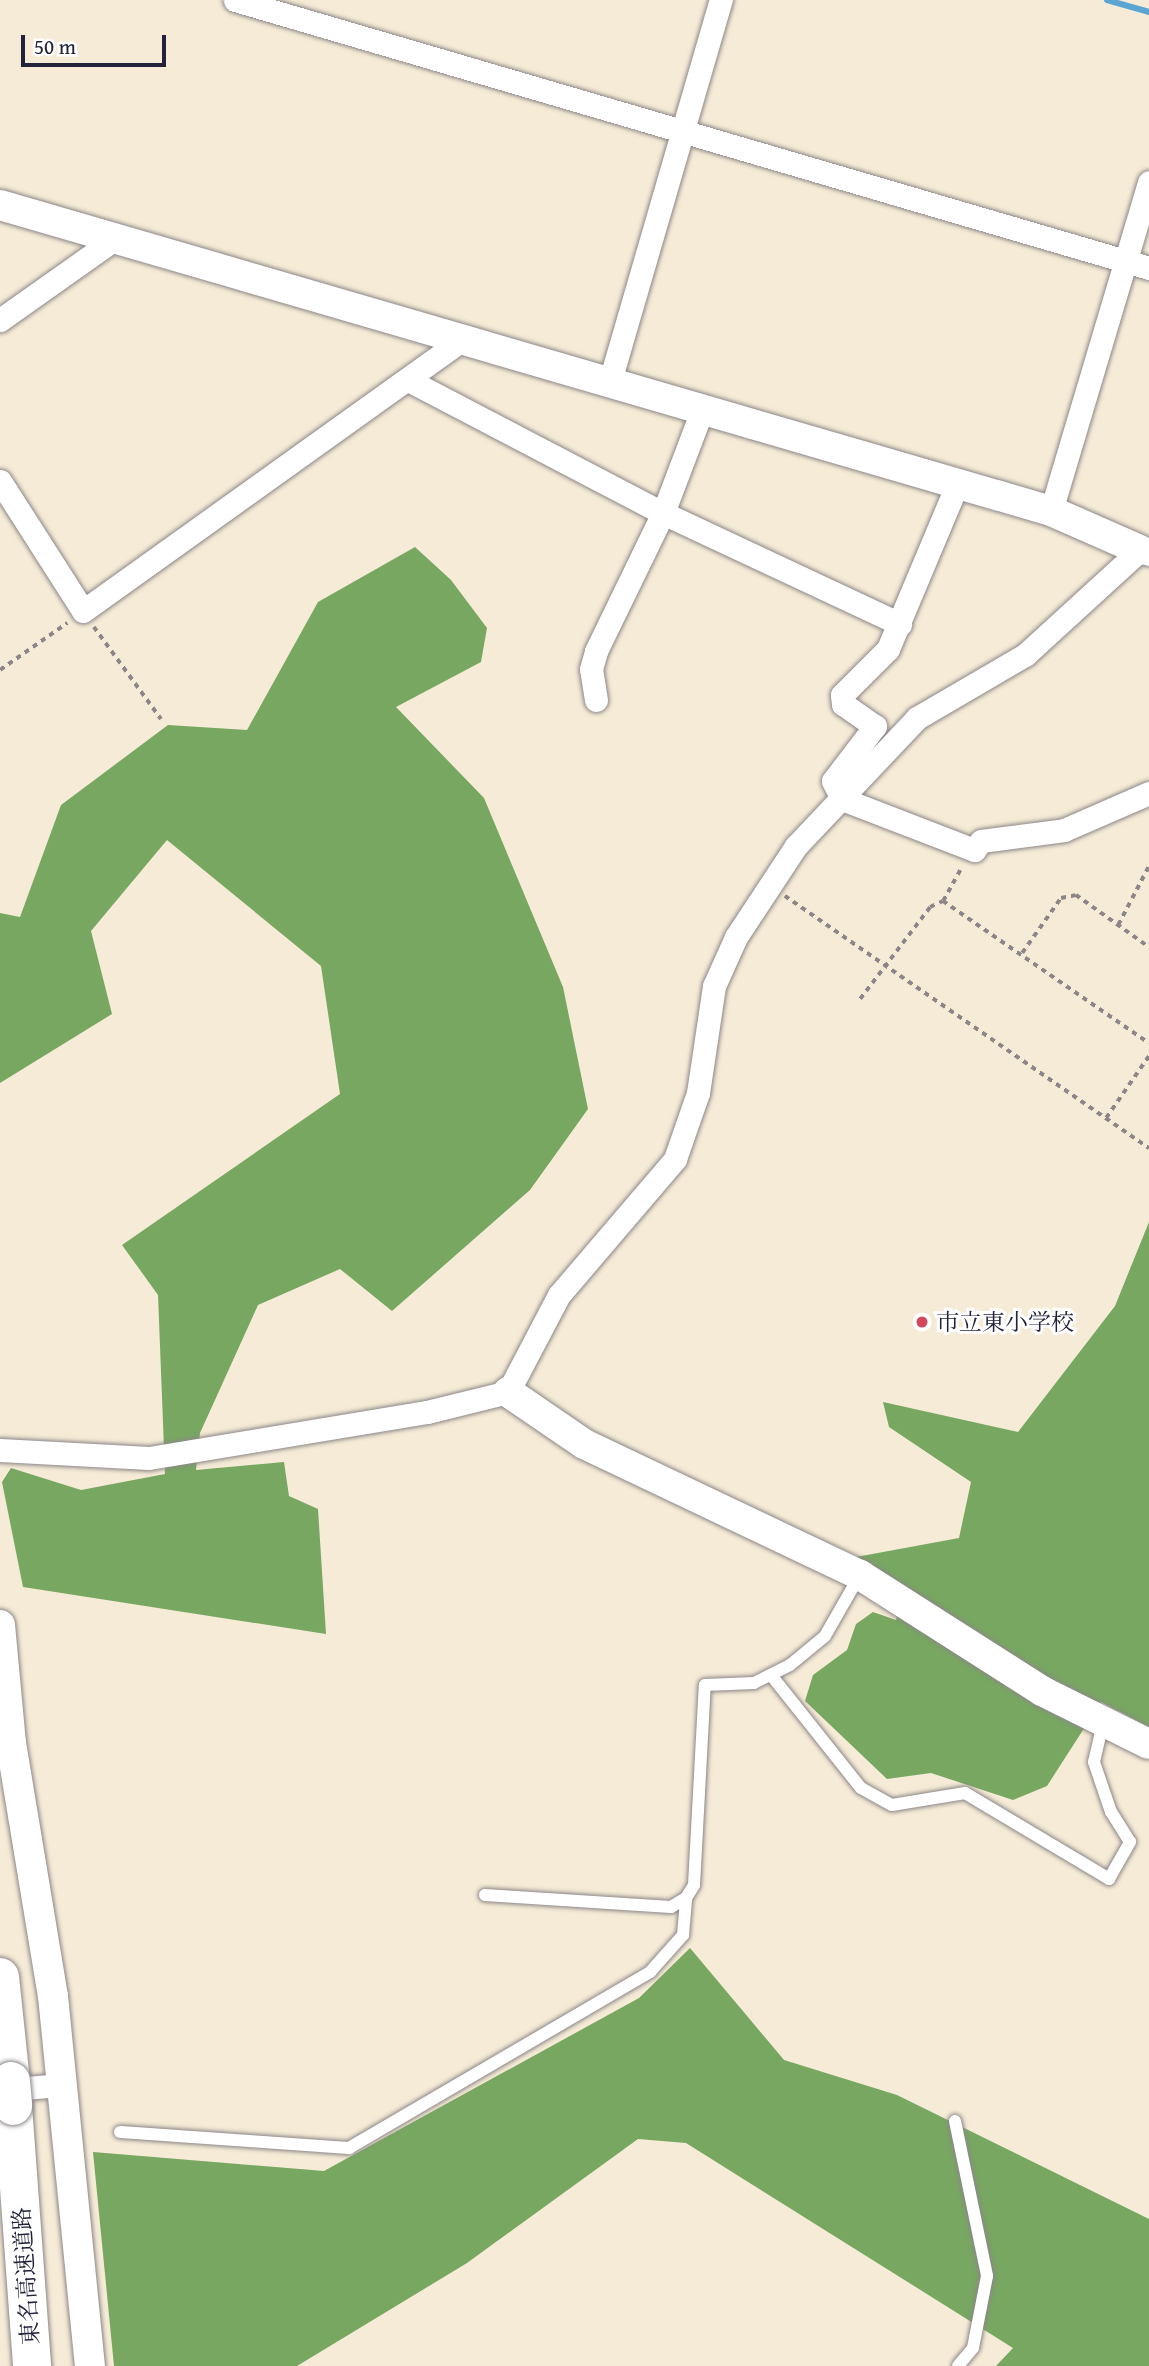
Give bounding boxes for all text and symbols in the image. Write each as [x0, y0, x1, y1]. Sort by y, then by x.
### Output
scale bar [24, 21, 170, 65]
text: 50 m [34, 31, 76, 62]
place label: 市立東小学校 [936, 1308, 1074, 1336]
marker: 市立東小学校 [914, 1314, 930, 1330]
street label: 東名高速道路 [7, 2206, 45, 2346]

